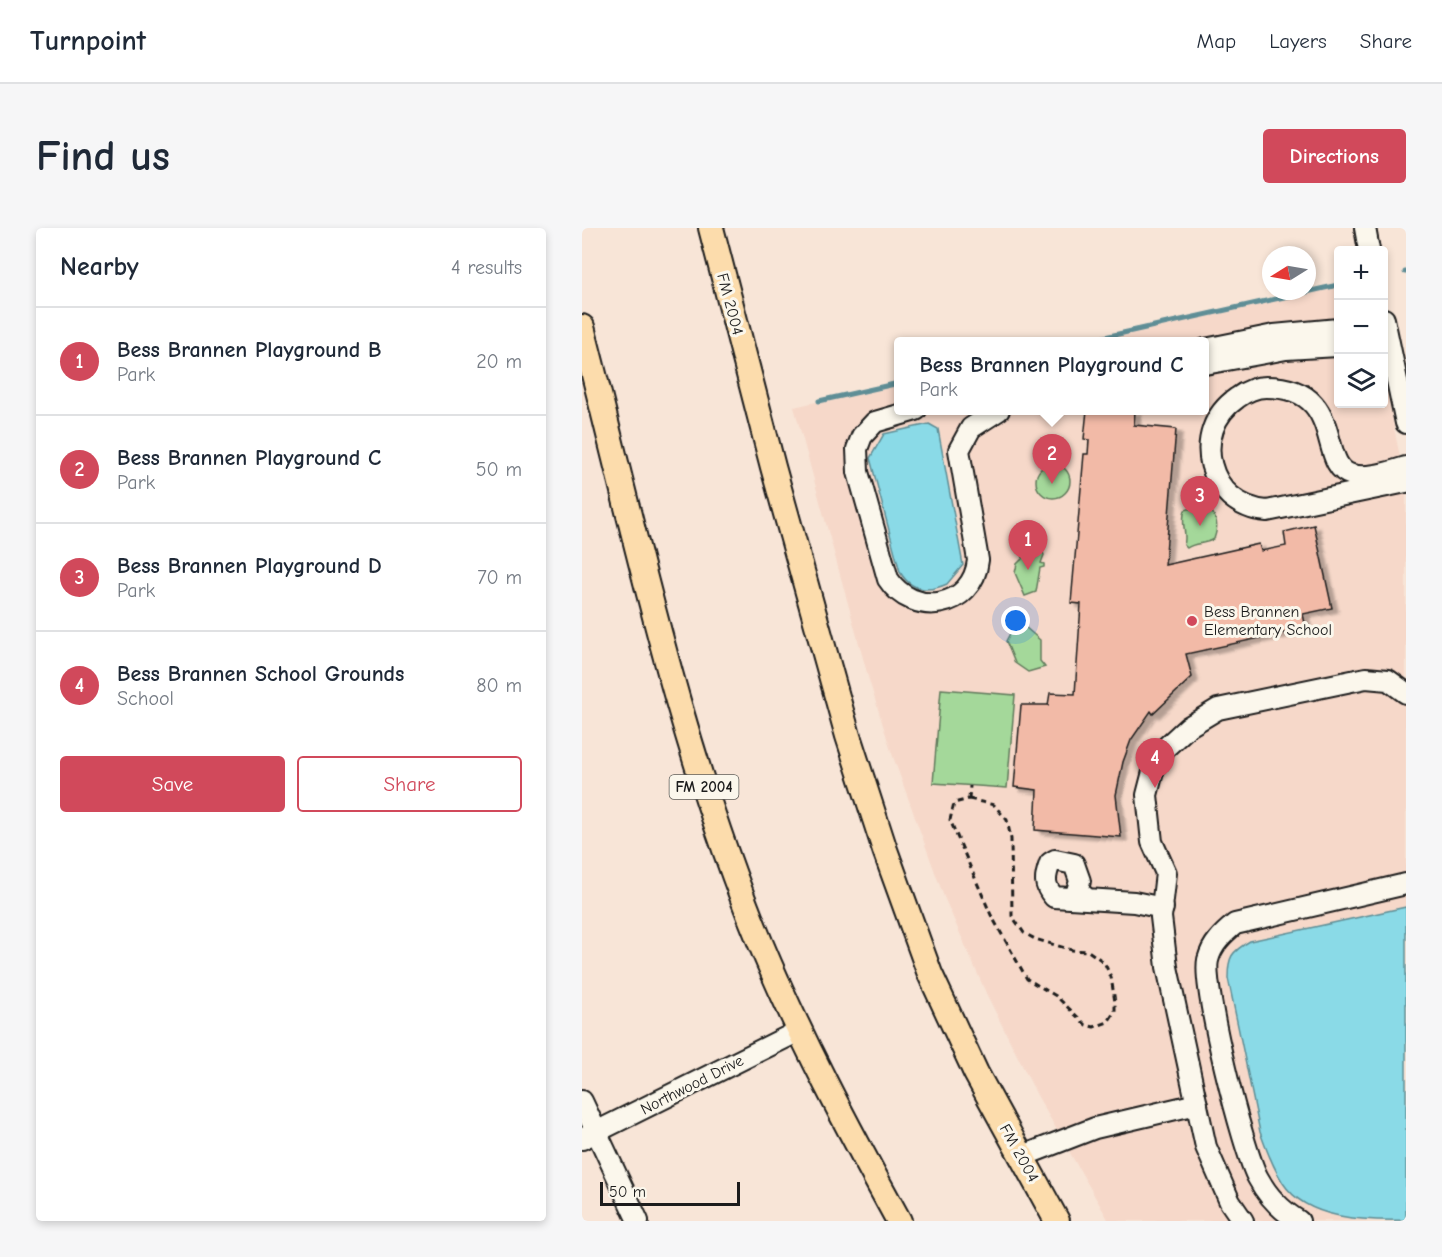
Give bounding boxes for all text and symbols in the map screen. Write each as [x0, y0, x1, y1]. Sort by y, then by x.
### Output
text: Turnpoint [30, 25, 146, 57]
text: Map [1197, 29, 1236, 53]
text: Layers [1269, 29, 1327, 53]
text: Share [1360, 29, 1412, 53]
button: Directions [1263, 129, 1406, 183]
text: Find us [36, 132, 170, 181]
north arrow [1262, 246, 1316, 300]
map controls [1334, 246, 1388, 408]
button: + [1334, 246, 1388, 300]
text: Nearby [60, 252, 139, 282]
text: 4 results [451, 256, 522, 279]
street label: FM 2004 [713, 271, 747, 337]
button: − [1334, 300, 1388, 354]
text: Bess Brannen Playground B [117, 337, 381, 363]
popup [894, 337, 1209, 415]
text: 1 [76, 350, 83, 373]
text: 20 m [476, 350, 522, 373]
text: Bess Brannen Playground C [919, 352, 1184, 378]
button: layers [1334, 354, 1388, 408]
text: Park [117, 363, 155, 386]
text: Park [919, 378, 958, 401]
pin: 2 [1032, 434, 1072, 484]
text: Bess Brannen Playground C [117, 445, 381, 471]
text: 2 [75, 458, 84, 481]
text: 50 m [476, 458, 522, 481]
text: Park [117, 471, 155, 494]
pin: 3 [1180, 476, 1220, 526]
pin: 1 [1008, 520, 1048, 570]
text: Bess Brannen Playground D [117, 553, 382, 579]
text: 3 [75, 566, 84, 589]
text: 70 m [477, 566, 522, 589]
text: Park [117, 579, 155, 602]
place label: Bess Brannen Elementary School [1204, 603, 1332, 639]
your location [1001, 606, 1030, 635]
marker: Bess Brannen Elementary School [1185, 614, 1199, 628]
text: Bess Brannen School Grounds [117, 661, 404, 687]
text: 4 [75, 674, 84, 697]
text: 80 m [476, 674, 522, 697]
text: School [117, 687, 174, 710]
pin: 4 [1136, 738, 1174, 788]
button: Save [60, 756, 285, 812]
button: Share [297, 756, 522, 812]
road number: FM 2004 [670, 775, 738, 799]
street label: Northwood Drive [638, 1051, 746, 1119]
street label: FM 2004 [996, 1121, 1042, 1185]
scale bar [600, 1179, 740, 1206]
text: 50 m [609, 1183, 646, 1201]

